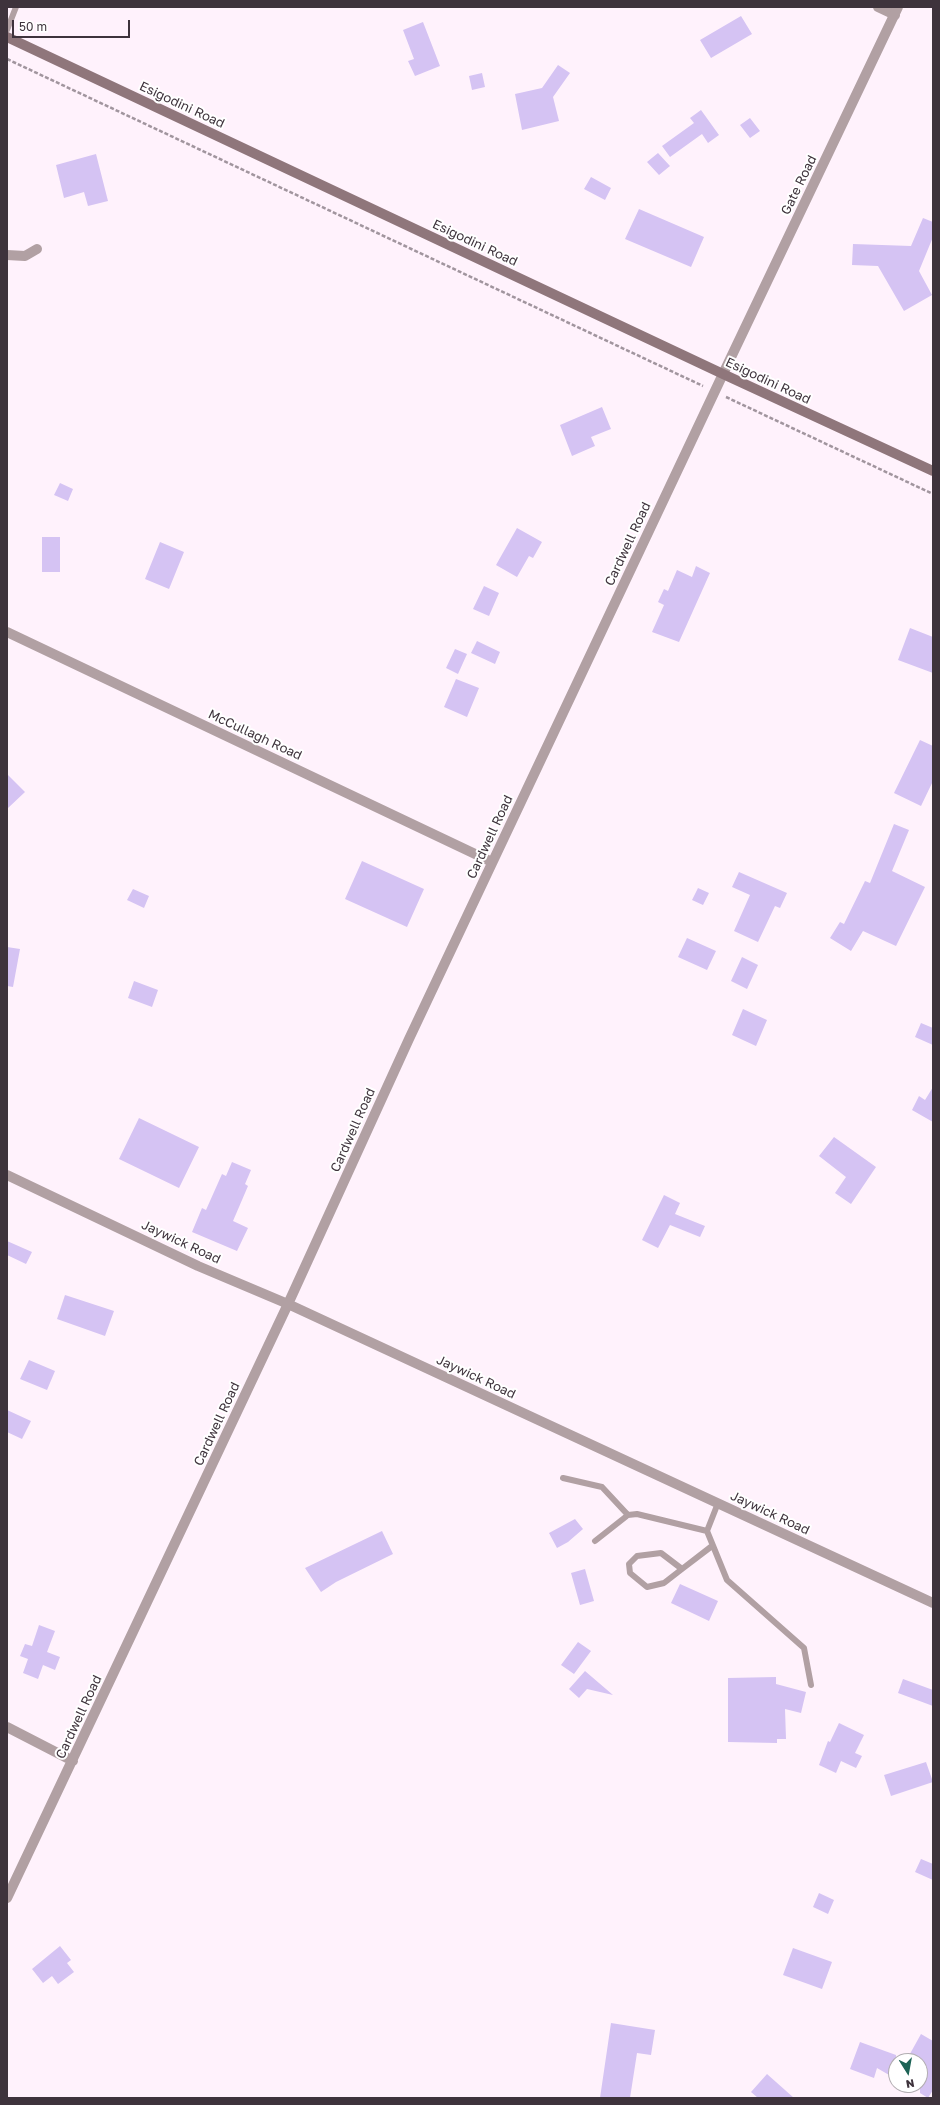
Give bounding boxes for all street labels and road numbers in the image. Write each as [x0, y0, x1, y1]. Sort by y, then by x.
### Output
street label: Esigodini Road [137, 78, 227, 132]
street label: Gate Road [778, 153, 820, 217]
street label: Esigodini Road [430, 216, 520, 270]
street label: Esigodini Road [723, 354, 813, 408]
street label: Cardwell Road [602, 500, 654, 588]
street label: McCullagh Road [206, 706, 304, 764]
street label: Cardwell Road [464, 793, 516, 881]
street label: Cardwell Road [327, 1085, 379, 1175]
street label: Jaywick Road [139, 1217, 223, 1267]
street label: Jaywick Road [434, 1352, 518, 1402]
street label: Cardwell Road [191, 1380, 243, 1468]
street label: Jaywick Road [728, 1488, 812, 1538]
street label: Cardwell Road [53, 1673, 105, 1761]

